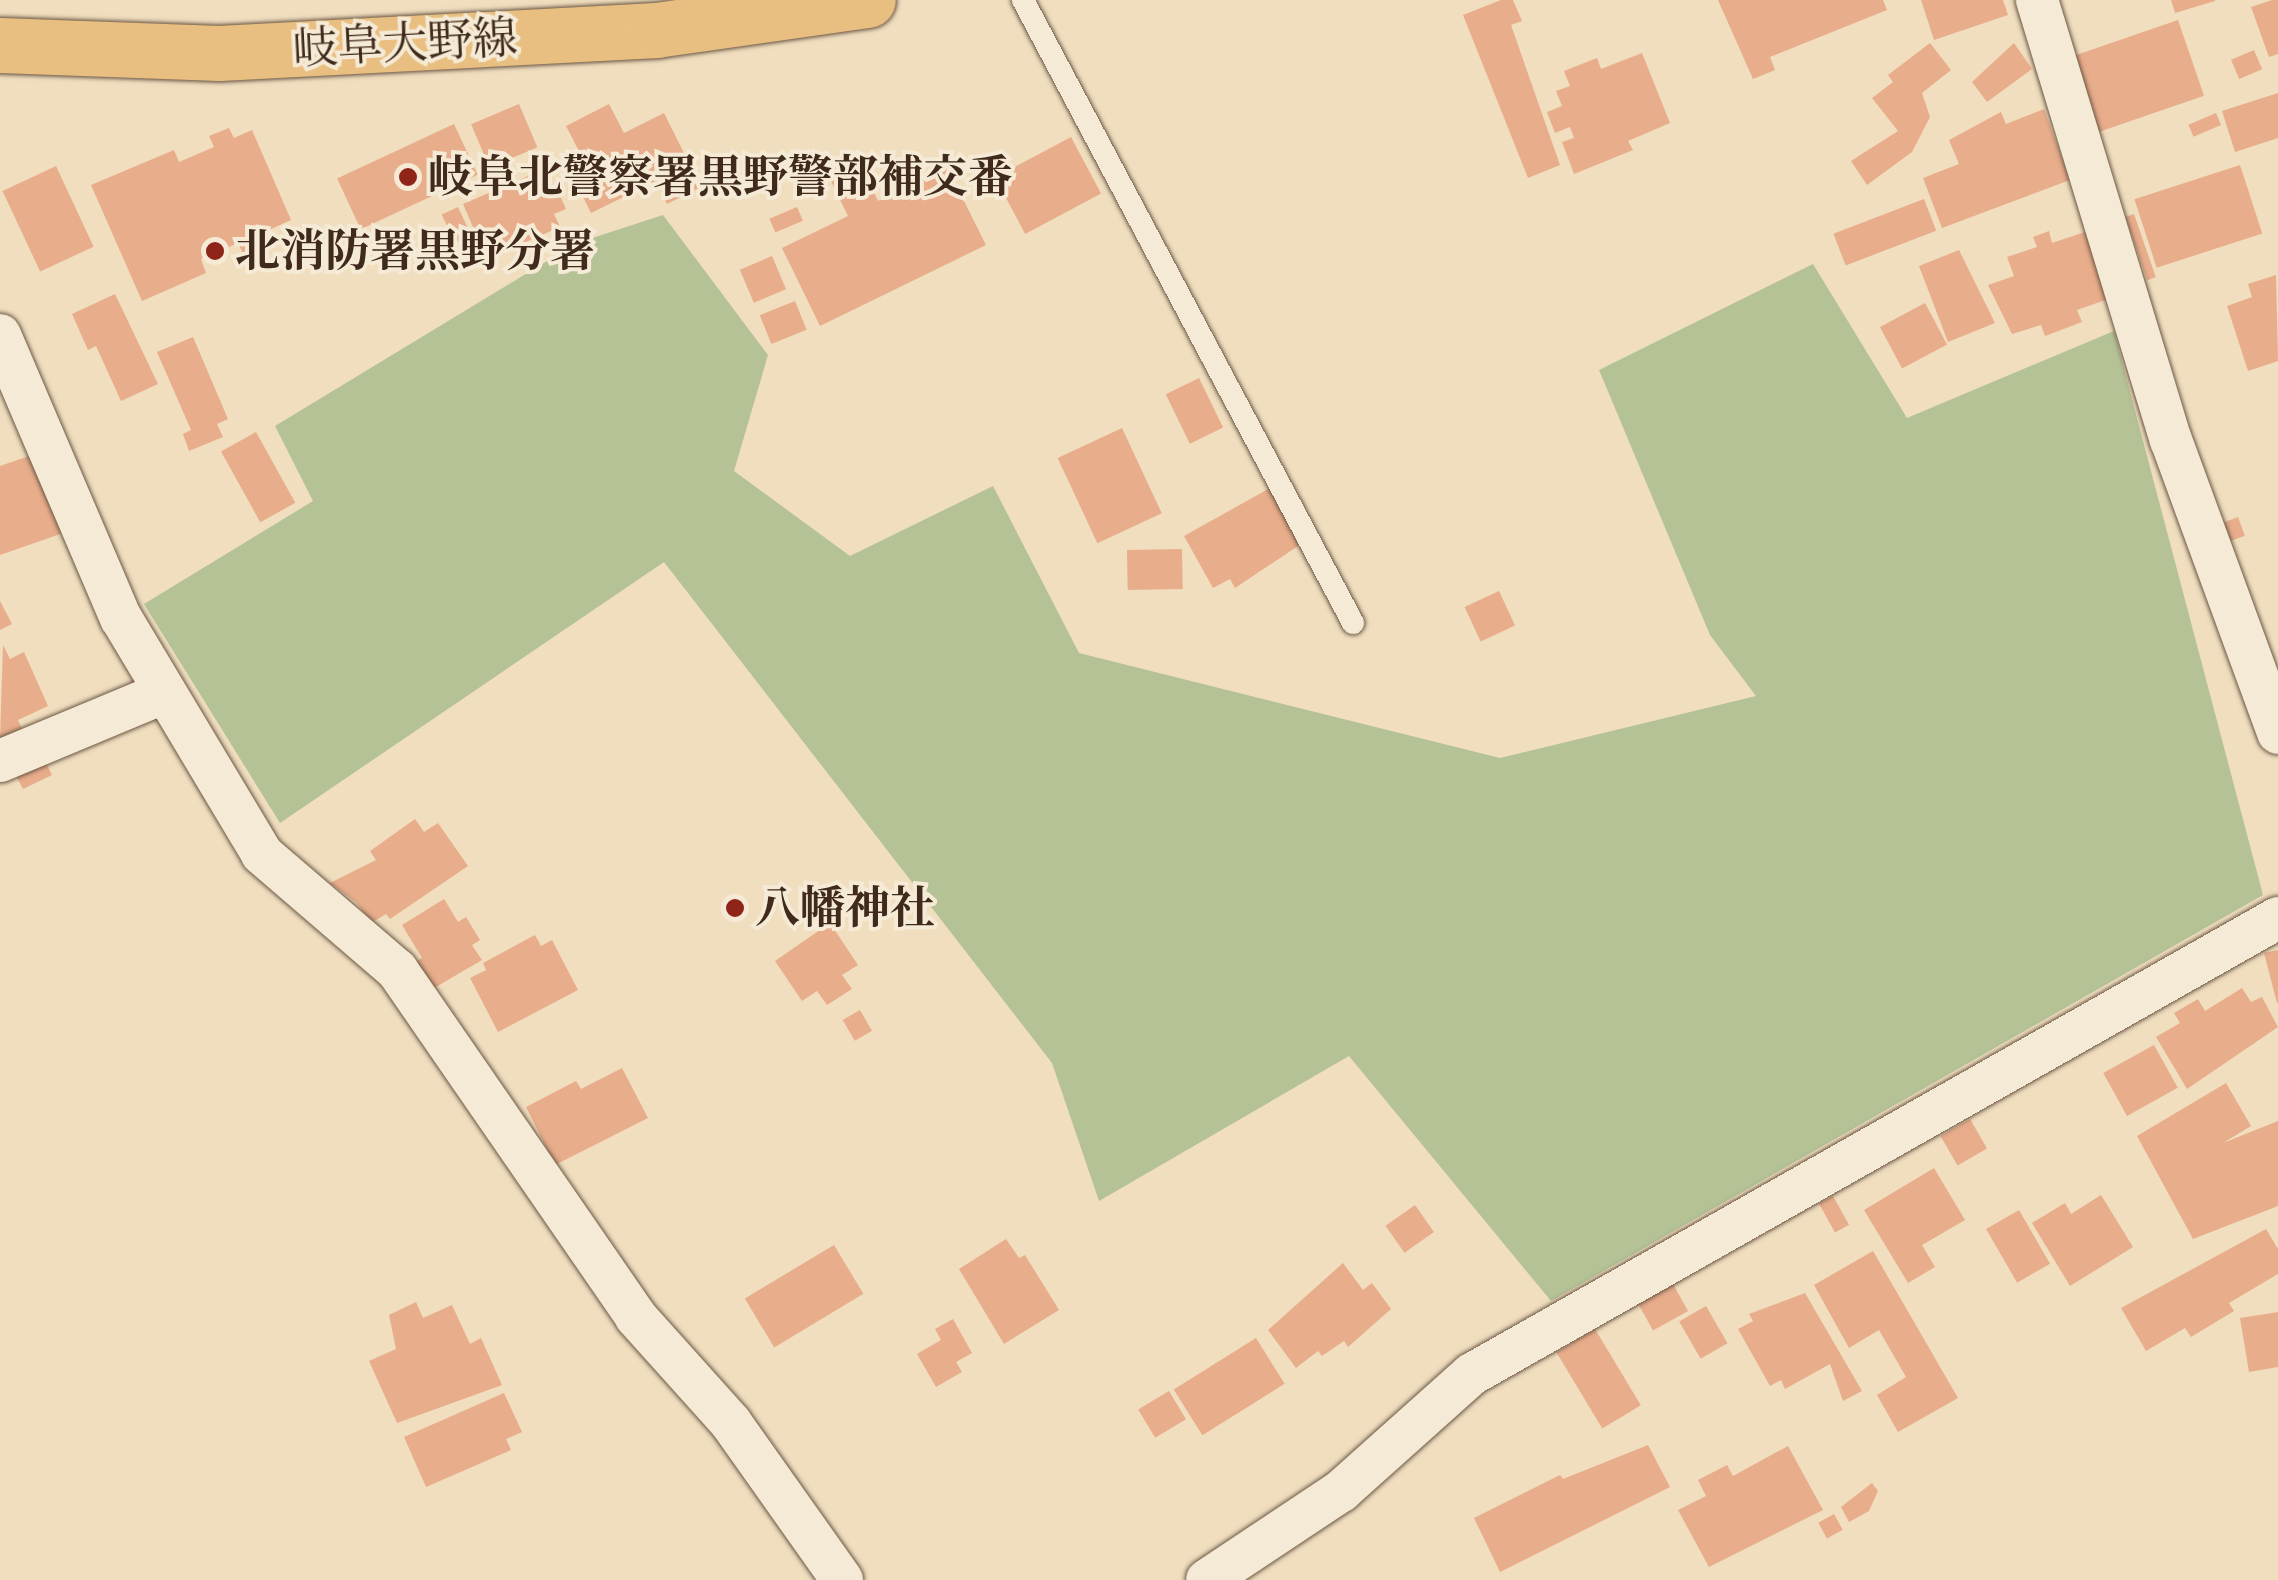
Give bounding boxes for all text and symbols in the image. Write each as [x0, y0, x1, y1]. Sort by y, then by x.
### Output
street label: 岐阜大野線 [291, 10, 519, 76]
place label: 岐阜北警察署黒野警部補交番 [428, 150, 1013, 204]
marker: 岐阜北警察署黒野警部補交番 [397, 166, 419, 188]
place label: 北消防署黒野分署 [235, 224, 595, 278]
marker: 北消防署黒野分署 [204, 240, 226, 262]
place label: 八幡神社 [755, 881, 935, 935]
marker: 八幡神社 [724, 897, 746, 919]

